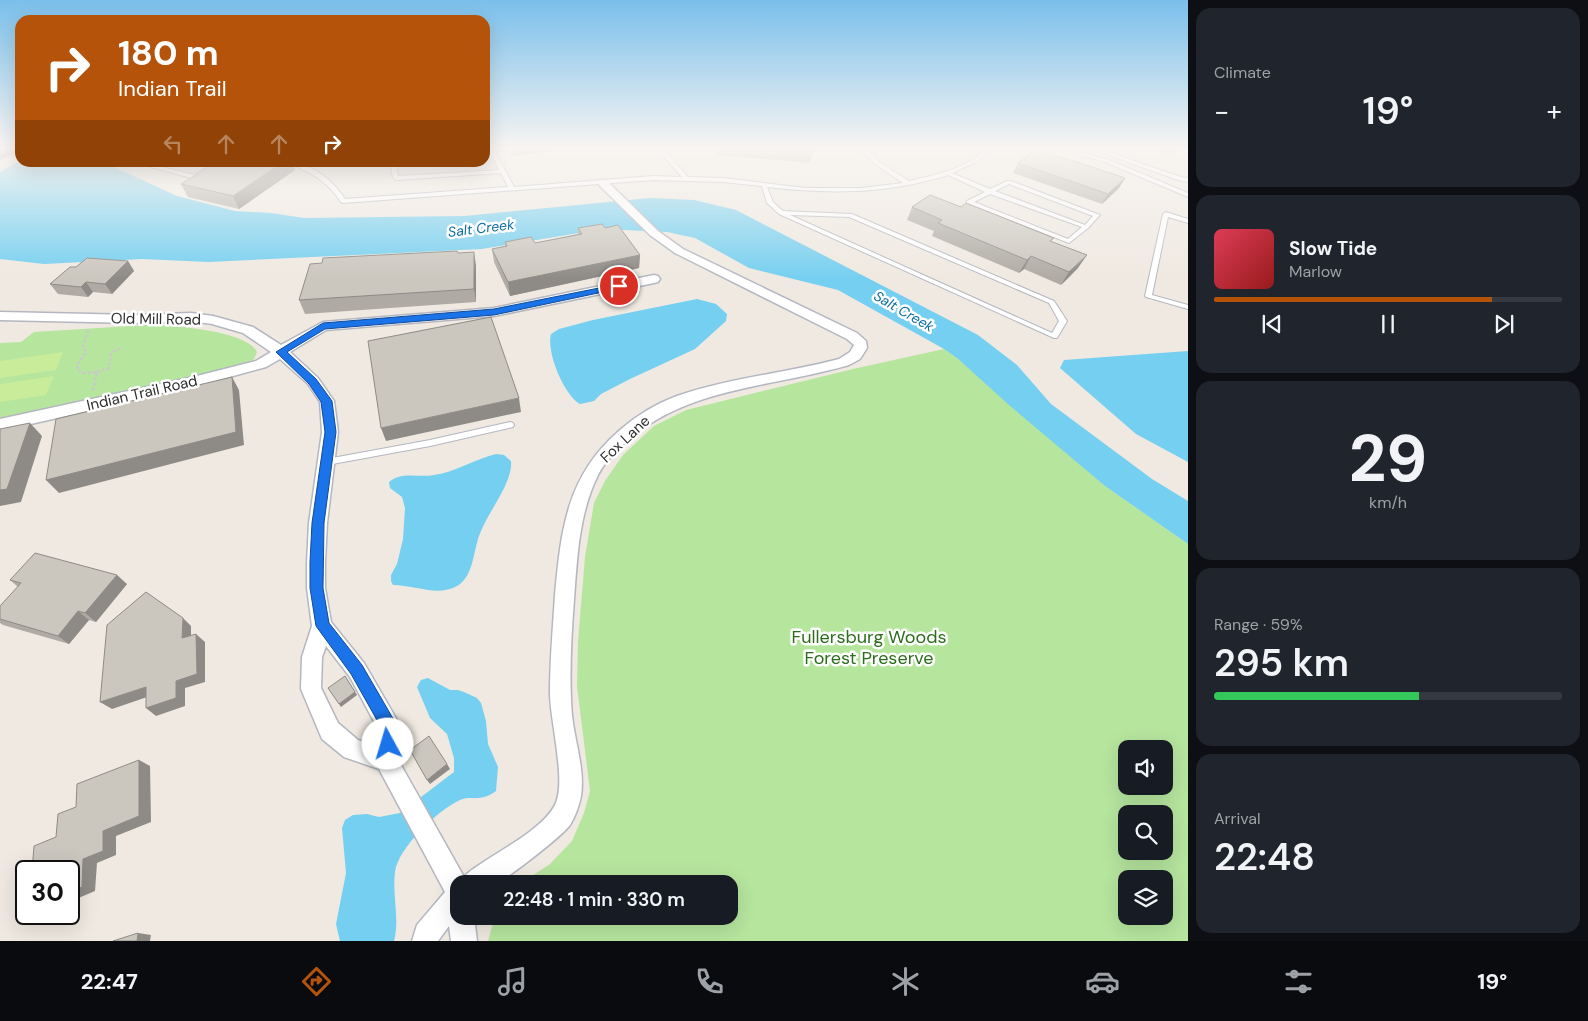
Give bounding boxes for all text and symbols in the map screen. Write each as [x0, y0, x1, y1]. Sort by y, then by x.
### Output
text: 180 m [118, 30, 219, 76]
icon: right [35, 35, 100, 100]
text: Climate [1214, 62, 1271, 83]
text: Indian Trail [118, 74, 227, 103]
text: 19° [1363, 86, 1413, 136]
text: − [1214, 93, 1229, 130]
text: + [1547, 93, 1562, 130]
icon: left [159, 130, 187, 158]
icon: ahead [212, 130, 240, 158]
icon: ahead [265, 130, 293, 158]
icon: right [318, 130, 346, 158]
water label: Salt Creek [447, 215, 516, 241]
text: Slow Tide [1289, 236, 1377, 261]
text: Marlow [1289, 261, 1342, 282]
pin [598, 265, 640, 307]
icon: arrive [605, 272, 633, 300]
water label: Salt Creek [871, 287, 938, 336]
street label: Old Mill Road [111, 308, 201, 330]
icon: previous [1258, 310, 1286, 338]
icon: pause [1374, 310, 1402, 338]
icon: next [1490, 310, 1518, 338]
street label: Indian Trail Road [85, 371, 199, 415]
street label: Fox Lane [596, 411, 654, 467]
text: 29 [1349, 417, 1427, 501]
text: km/h [1369, 492, 1407, 513]
text: Range · 59% [1214, 614, 1302, 635]
park label: Fullersburg Woods Forest Preserve [792, 625, 946, 670]
text: 295 km [1214, 638, 1349, 688]
position arrow [361, 717, 413, 769]
map controls [1118, 740, 1173, 925]
button: sound [1118, 740, 1173, 795]
button: search [1118, 805, 1173, 860]
text: Arrival [1214, 808, 1261, 829]
text: 22:48 [1214, 832, 1315, 882]
speed limit sign: 30 [15, 860, 80, 925]
button: layers [1118, 870, 1173, 925]
text: 22:48 · 1 min · 330 m [503, 887, 685, 912]
icon: directions [299, 964, 334, 999]
icon: music [495, 964, 530, 999]
icon: phone [692, 964, 727, 999]
icon: climate [888, 964, 923, 999]
icon: car [1085, 964, 1120, 999]
icon: filters [1281, 964, 1316, 999]
text: 22:47 [81, 967, 138, 996]
text: 19° [1477, 967, 1507, 996]

